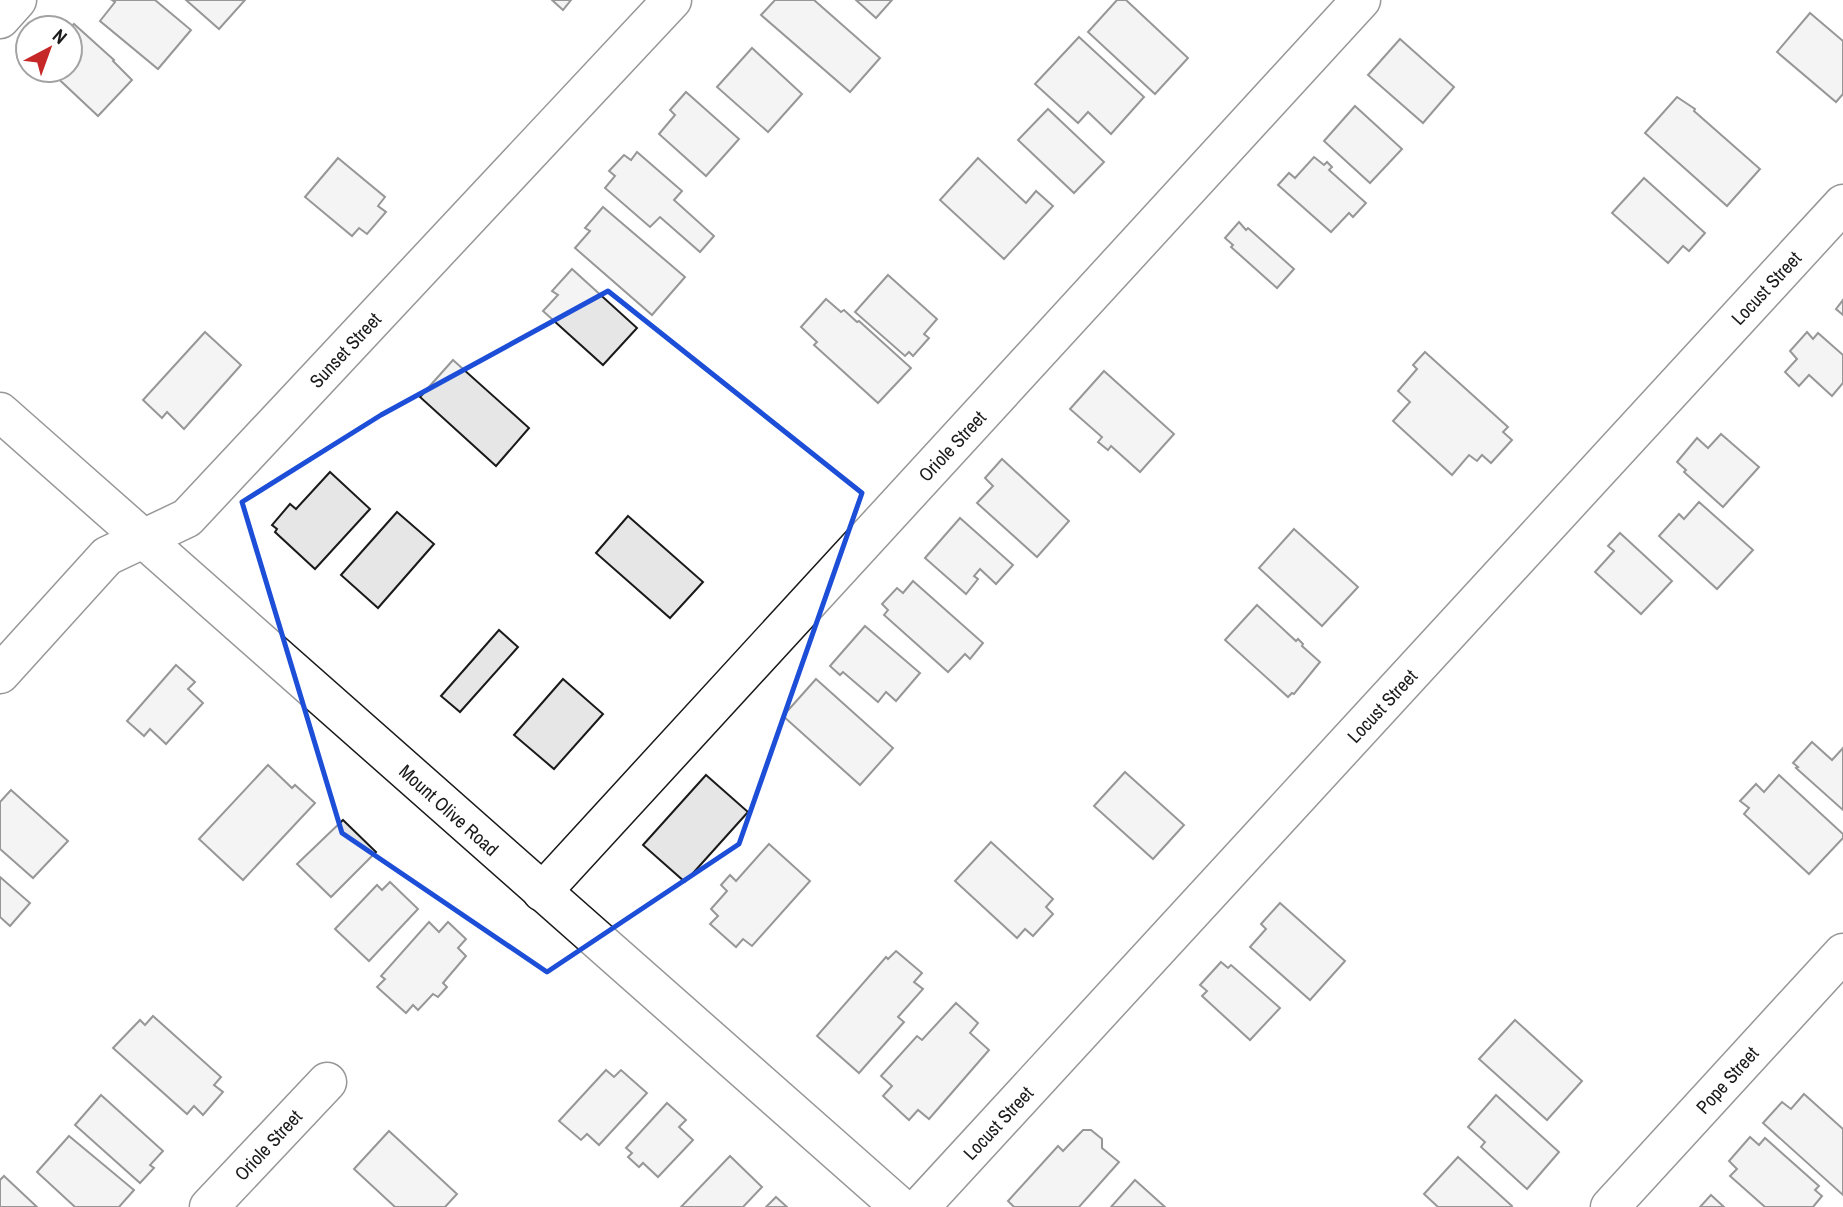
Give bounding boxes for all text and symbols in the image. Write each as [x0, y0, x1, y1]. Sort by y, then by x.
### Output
north arrow [14, 14, 84, 84]
text: N [47, 23, 73, 50]
street label: Locust Street [1725, 245, 1807, 330]
street label: Sunset Street [303, 306, 387, 393]
street label: Oriole Street [912, 404, 992, 487]
street label: Locust Street [1341, 663, 1423, 748]
street label: Mount Olive Road [394, 758, 504, 862]
street label: Pope Street [1690, 1040, 1765, 1119]
street label: Locust Street [957, 1080, 1039, 1165]
street label: Oriole Street [228, 1103, 308, 1186]

